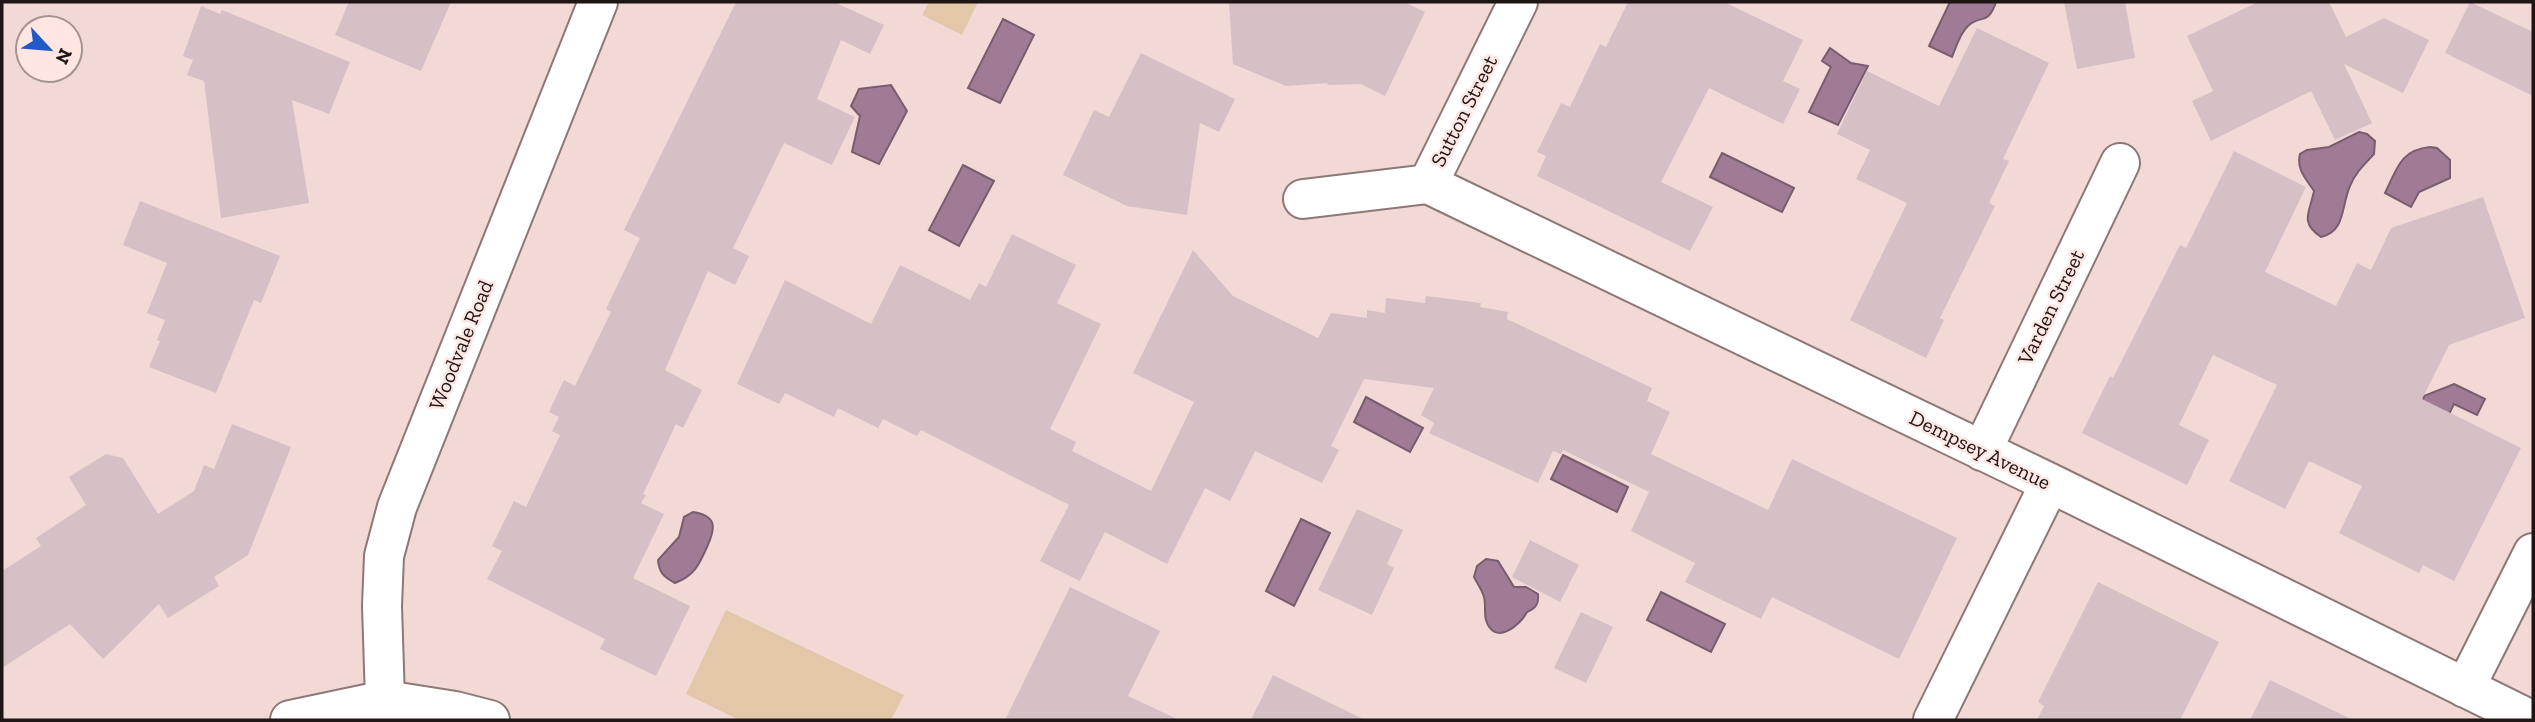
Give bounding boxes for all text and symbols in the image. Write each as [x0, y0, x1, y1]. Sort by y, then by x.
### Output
north arrow [14, 14, 84, 84]
text: N [50, 45, 77, 68]
street label: Sutton Street [1425, 51, 1502, 171]
street label: Varden Street [2012, 245, 2089, 369]
street label: Woodvale Road [423, 276, 498, 413]
street label: Dempsey Avenue [1906, 405, 2055, 495]

